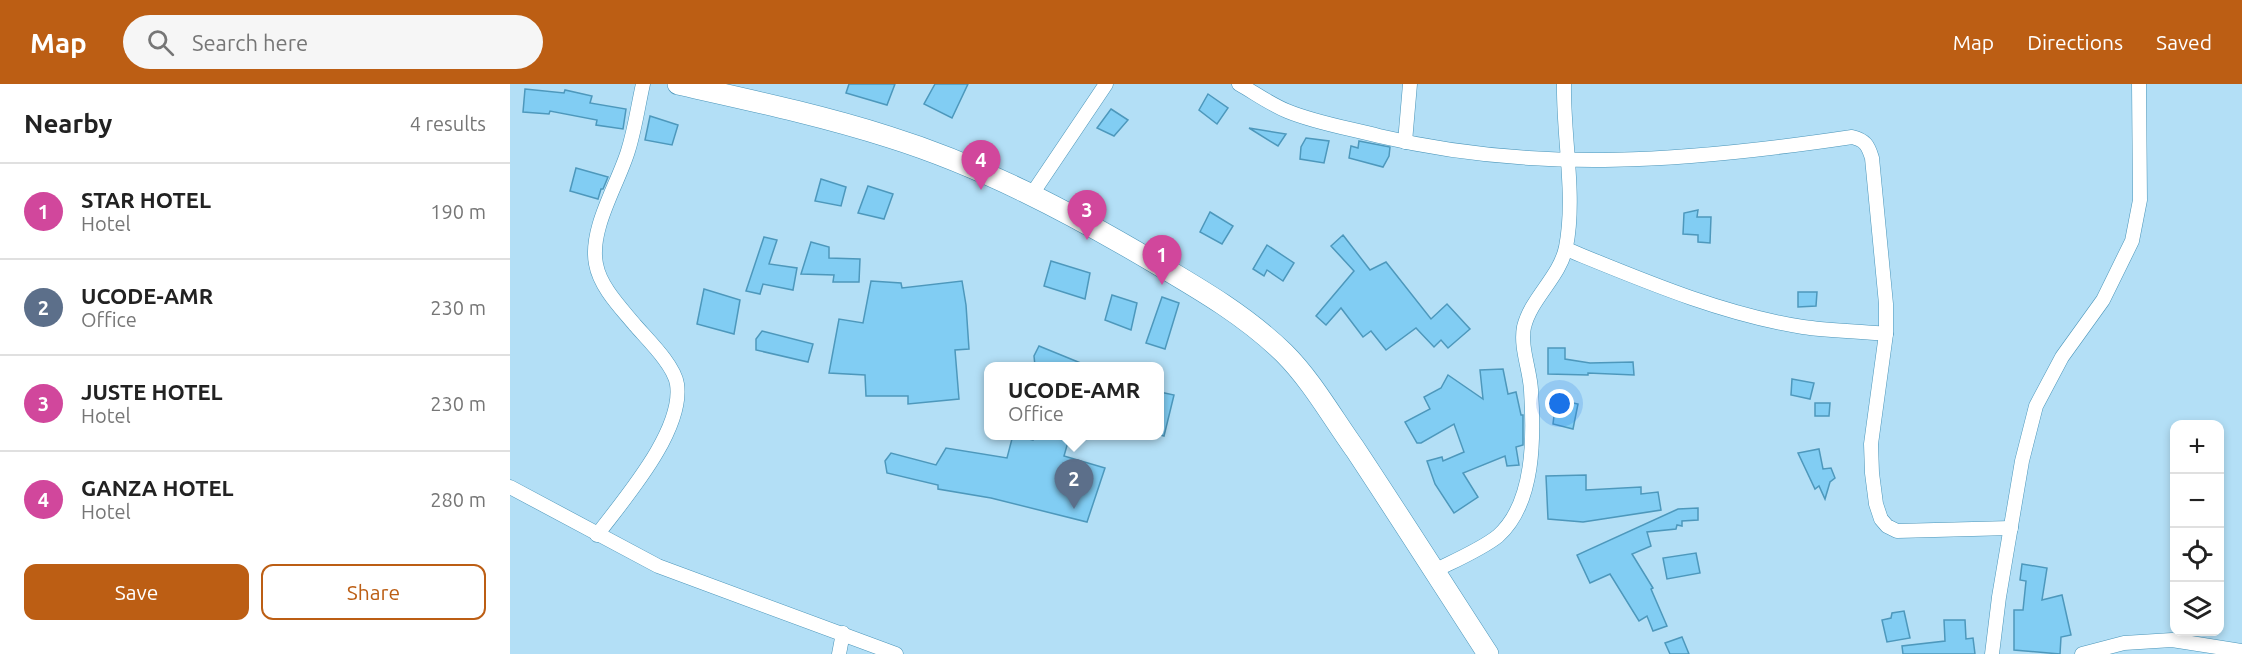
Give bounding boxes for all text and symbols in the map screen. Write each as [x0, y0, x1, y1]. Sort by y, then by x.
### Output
search box [123, 15, 543, 69]
icon: search [144, 26, 177, 59]
text: Map [30, 27, 87, 58]
text: Search here [192, 30, 308, 55]
text: Map [1953, 30, 1994, 54]
text: Directions [2027, 30, 2123, 54]
text: Saved [2156, 30, 2212, 54]
text: Nearby [24, 109, 112, 138]
text: 4 results [410, 112, 486, 135]
pin: 4 [962, 141, 1000, 190]
text: STAR HOTEL [81, 187, 211, 212]
pin: 3 [1068, 190, 1106, 240]
text: 1 [38, 200, 49, 223]
text: 190 m [430, 200, 486, 223]
text: Hotel [81, 212, 131, 235]
pin: 1 [1142, 236, 1182, 285]
text: UCODE-AMR [81, 283, 213, 308]
text: 2 [38, 296, 49, 319]
text: 230 m [430, 296, 486, 319]
text: Office [81, 308, 137, 331]
popup [984, 362, 1164, 440]
text: UCODE-AMR [1008, 377, 1140, 402]
text: JUSTE HOTEL [81, 379, 223, 404]
your location [1545, 389, 1574, 418]
text: 3 [38, 392, 49, 415]
text: 230 m [430, 392, 486, 415]
text: Office [1008, 402, 1064, 425]
text: Hotel [81, 404, 131, 427]
map controls [2170, 420, 2224, 636]
button: + [2170, 420, 2224, 474]
pin: 2 [1054, 460, 1094, 509]
button: − [2170, 474, 2224, 528]
text: GANZA HOTEL [81, 475, 234, 500]
text: 4 [38, 488, 49, 511]
text: 280 m [430, 488, 486, 511]
text: Hotel [81, 500, 131, 523]
button: locate [2170, 528, 2224, 582]
button: Save [24, 564, 249, 620]
button: Share [261, 564, 486, 620]
button: layers [2170, 582, 2224, 636]

